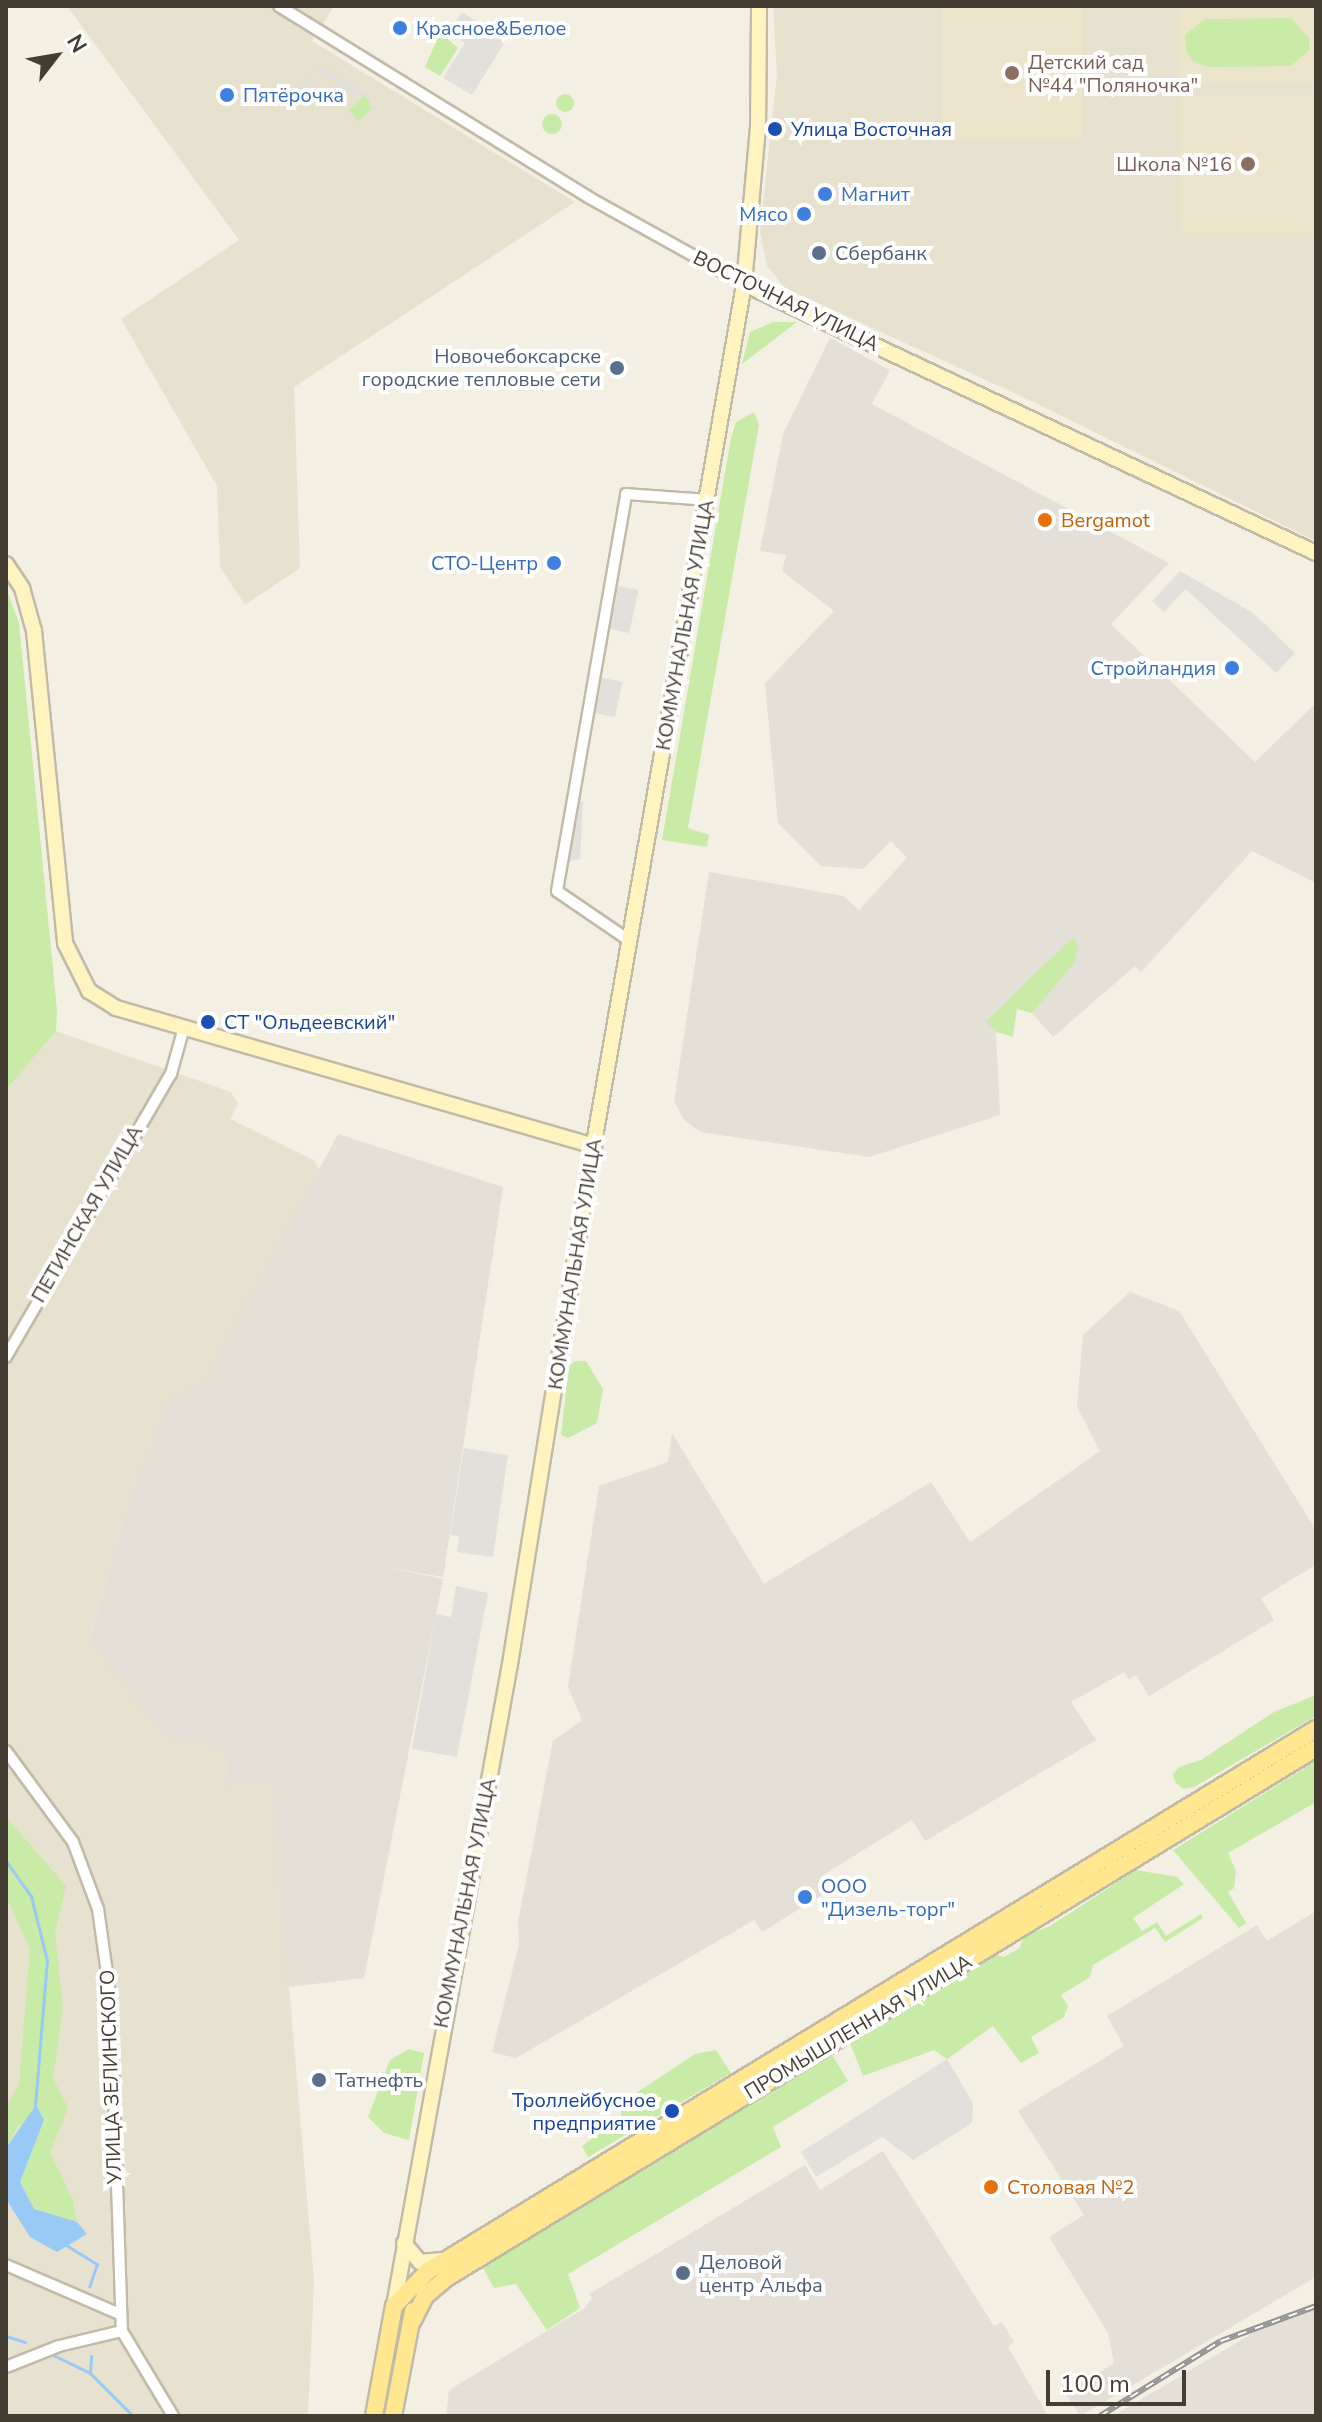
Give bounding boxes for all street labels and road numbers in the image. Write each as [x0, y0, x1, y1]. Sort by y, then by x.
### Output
street label: ВОСТОЧНАЯ УЛИЦА [689, 246, 883, 356]
street label: КОММУНАЛЬНАЯ УЛИЦА [651, 498, 719, 752]
street label: ПЕТИНСКАЯ УЛИЦА [26, 1121, 148, 1307]
street label: КОММУНАЛЬНАЯ УЛИЦА [543, 1137, 607, 1391]
street label: КОММУНАЛЬНАЯ УЛИЦА [429, 1776, 501, 2030]
street label: ПРОМЫШЛЕННАЯ УЛИЦА [740, 1949, 976, 2105]
street label: УЛИЦА ЗЕЛИНСКОГО [95, 1969, 127, 2185]

